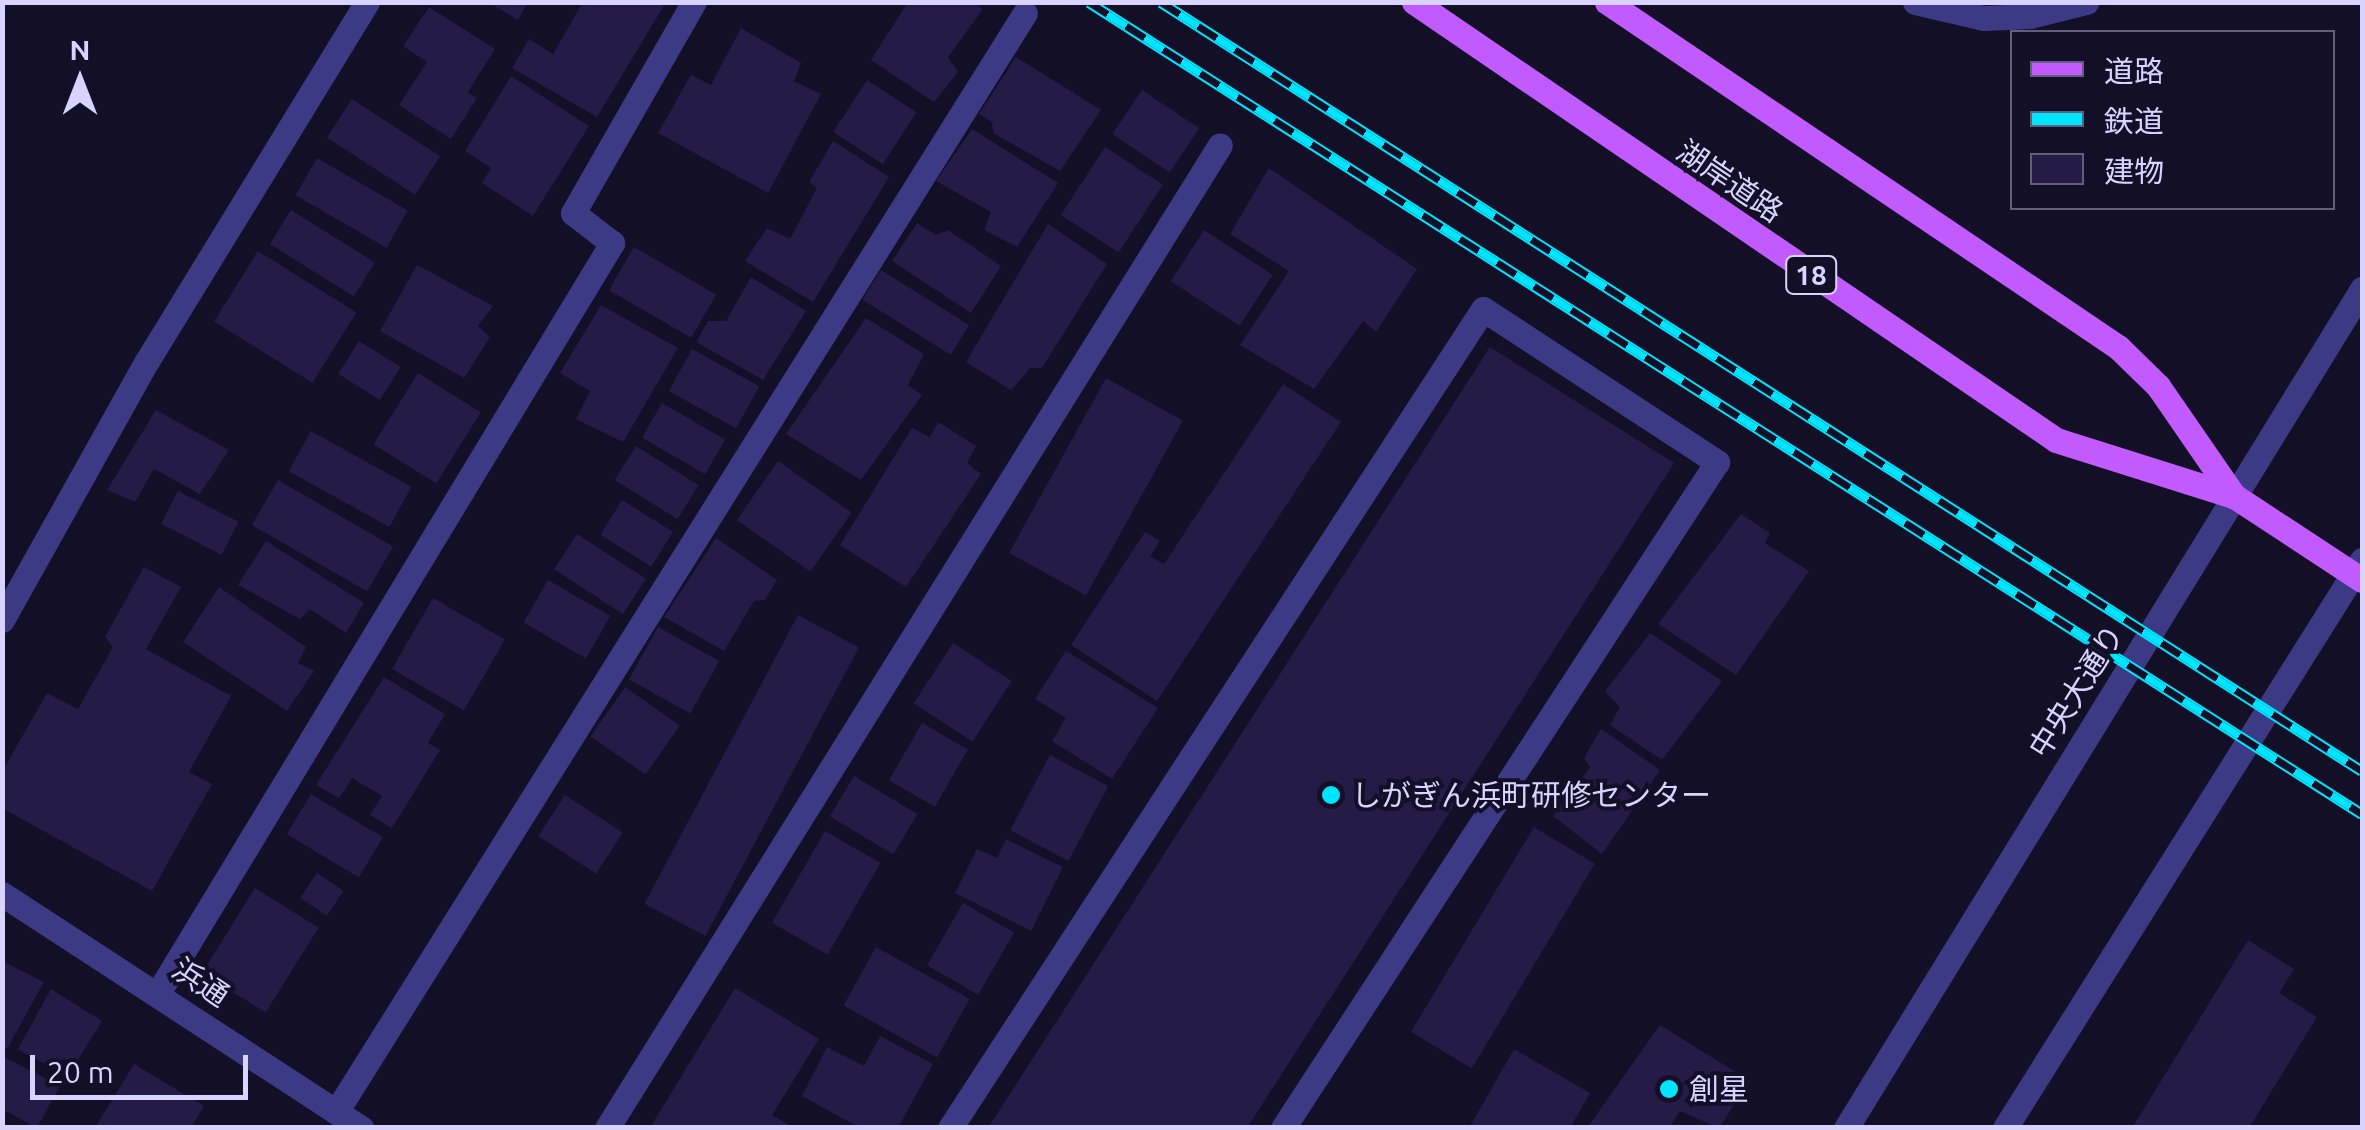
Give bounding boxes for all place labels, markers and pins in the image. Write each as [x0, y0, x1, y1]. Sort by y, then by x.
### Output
place label: しがぎん浜町研修センター [1351, 777, 1711, 813]
marker: しがぎん浜町研修センター [1320, 784, 1342, 806]
place label: 創星 [1689, 1071, 1749, 1107]
marker: 創星 [1658, 1078, 1680, 1100]

